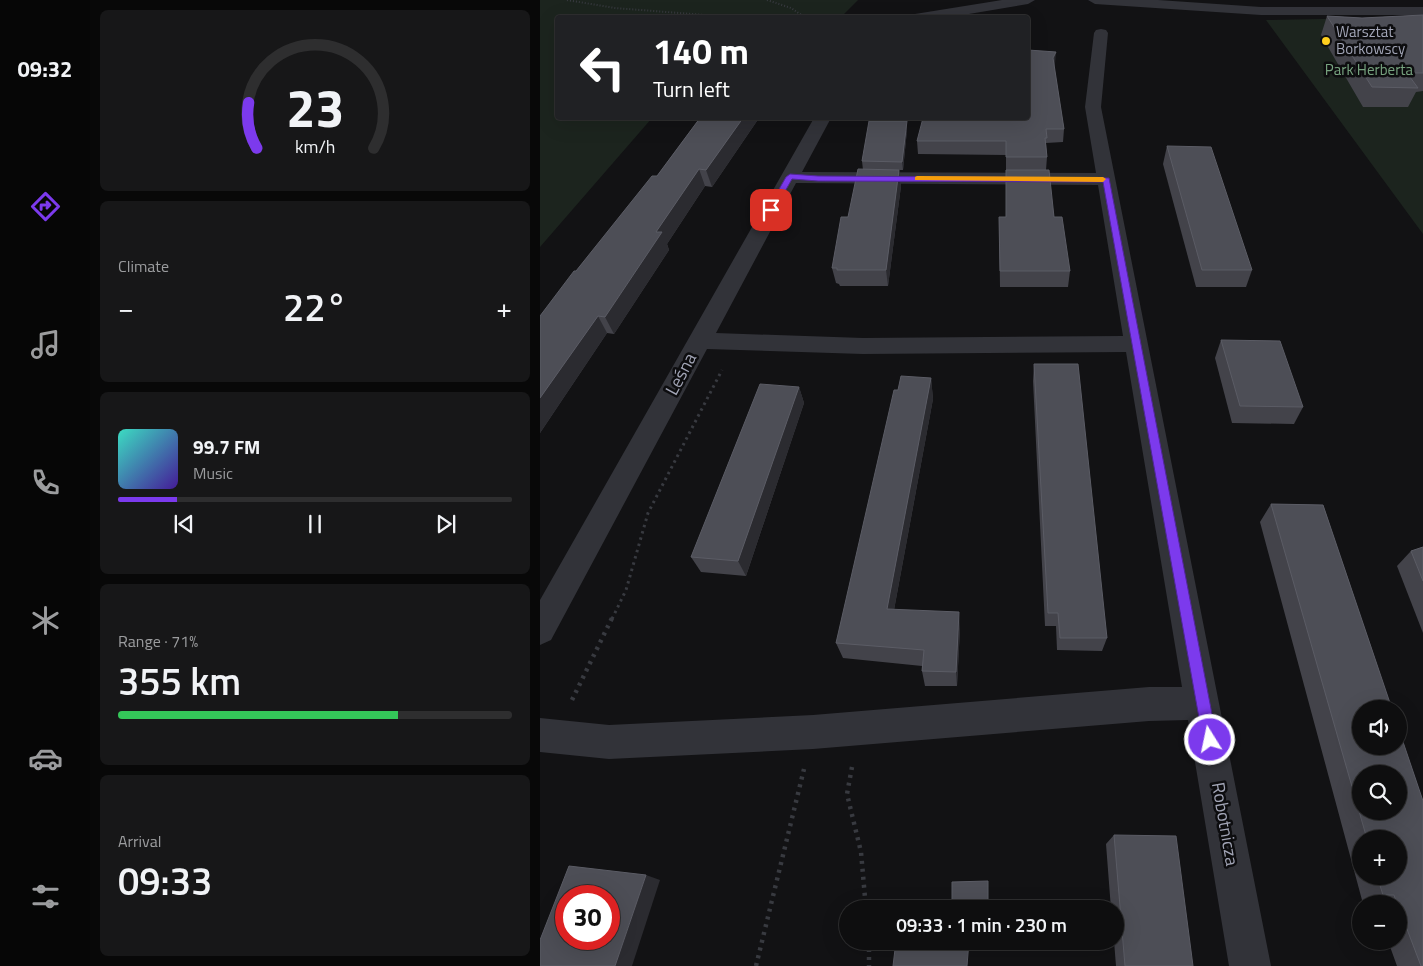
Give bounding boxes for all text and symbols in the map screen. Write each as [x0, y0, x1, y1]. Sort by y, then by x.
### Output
place label: Warsztat Borkowscy [1336, 20, 1405, 60]
text: 140 m [653, 24, 749, 78]
icon: left [570, 35, 635, 100]
marker: Warsztat Borkowscy [1320, 35, 1332, 47]
text: 09:32 [18, 52, 72, 86]
park label: Park Herberta [1325, 58, 1414, 81]
text: 23 [286, 68, 344, 147]
text: Turn left [653, 72, 730, 106]
text: km/h [295, 133, 335, 160]
icon: directions [28, 189, 63, 224]
pin [750, 189, 792, 231]
icon: arrive [757, 196, 785, 224]
text: Climate [118, 254, 169, 278]
text: 22° [283, 278, 347, 336]
text: − [118, 286, 134, 329]
text: + [496, 286, 512, 329]
icon: music [28, 327, 63, 362]
street label: Leśna [658, 348, 703, 400]
text: 99.7 FM [193, 432, 260, 461]
text: Music [193, 461, 233, 485]
icon: phone [28, 465, 63, 500]
icon: previous [170, 510, 198, 538]
icon: pause [301, 510, 329, 538]
icon: next [432, 510, 460, 538]
icon: climate [28, 603, 63, 638]
text: Range · 71% [118, 629, 198, 653]
text: 355 km [118, 652, 241, 710]
map controls [1352, 700, 1407, 950]
button: sound [1352, 700, 1407, 755]
position arrow [1183, 713, 1235, 765]
icon: car [28, 741, 63, 776]
button: search [1352, 765, 1407, 820]
street label: Robotnicza [1205, 780, 1246, 868]
text: Arrival [118, 829, 161, 853]
button: + [1352, 830, 1407, 885]
text: 09:33 [118, 852, 212, 910]
icon: filters [28, 879, 63, 914]
speed limit sign: 30 [555, 885, 620, 950]
button: − [1352, 895, 1407, 950]
text: 09:33 · 1 min · 230 m [896, 910, 1067, 939]

